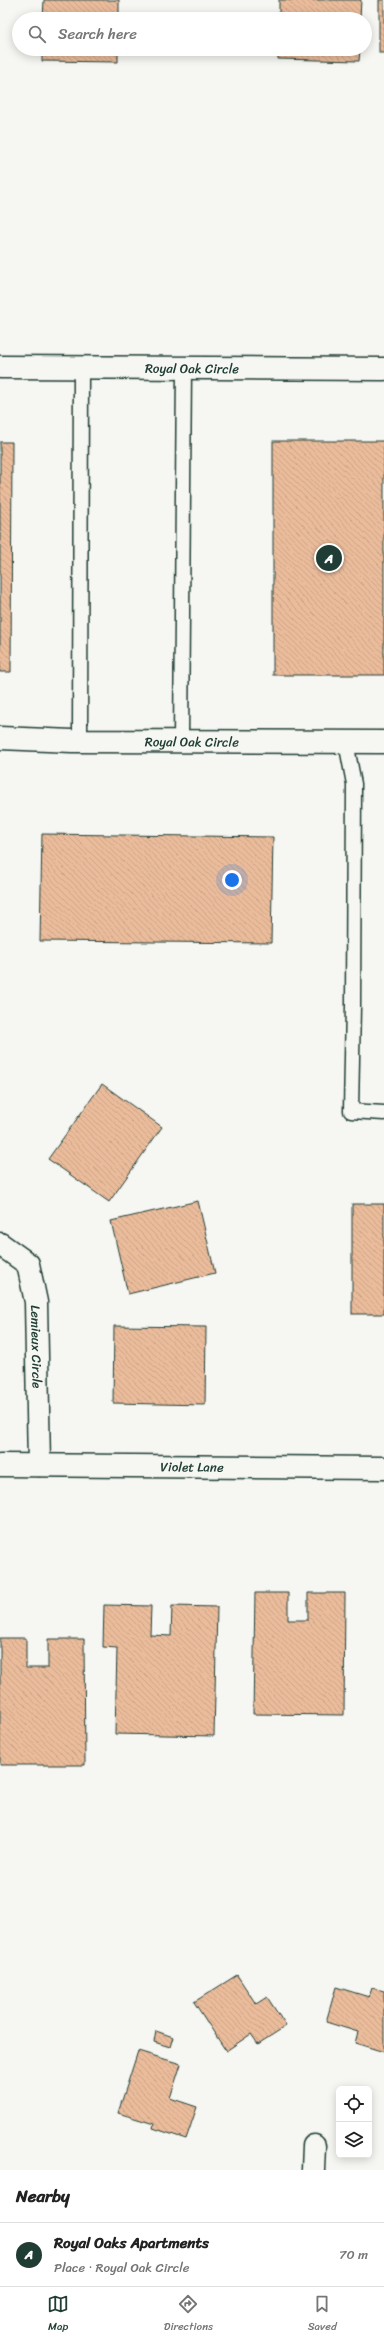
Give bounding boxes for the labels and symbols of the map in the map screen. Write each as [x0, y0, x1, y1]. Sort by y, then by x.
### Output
street label: Royal Oak Circle [145, 357, 239, 380]
pin: A [316, 543, 342, 573]
street label: Royal Oak Circle [145, 730, 239, 754]
your location [222, 870, 242, 890]
street label: Lemieux Circle [24, 1305, 49, 1389]
street label: Violet Lane [160, 1455, 224, 1479]

